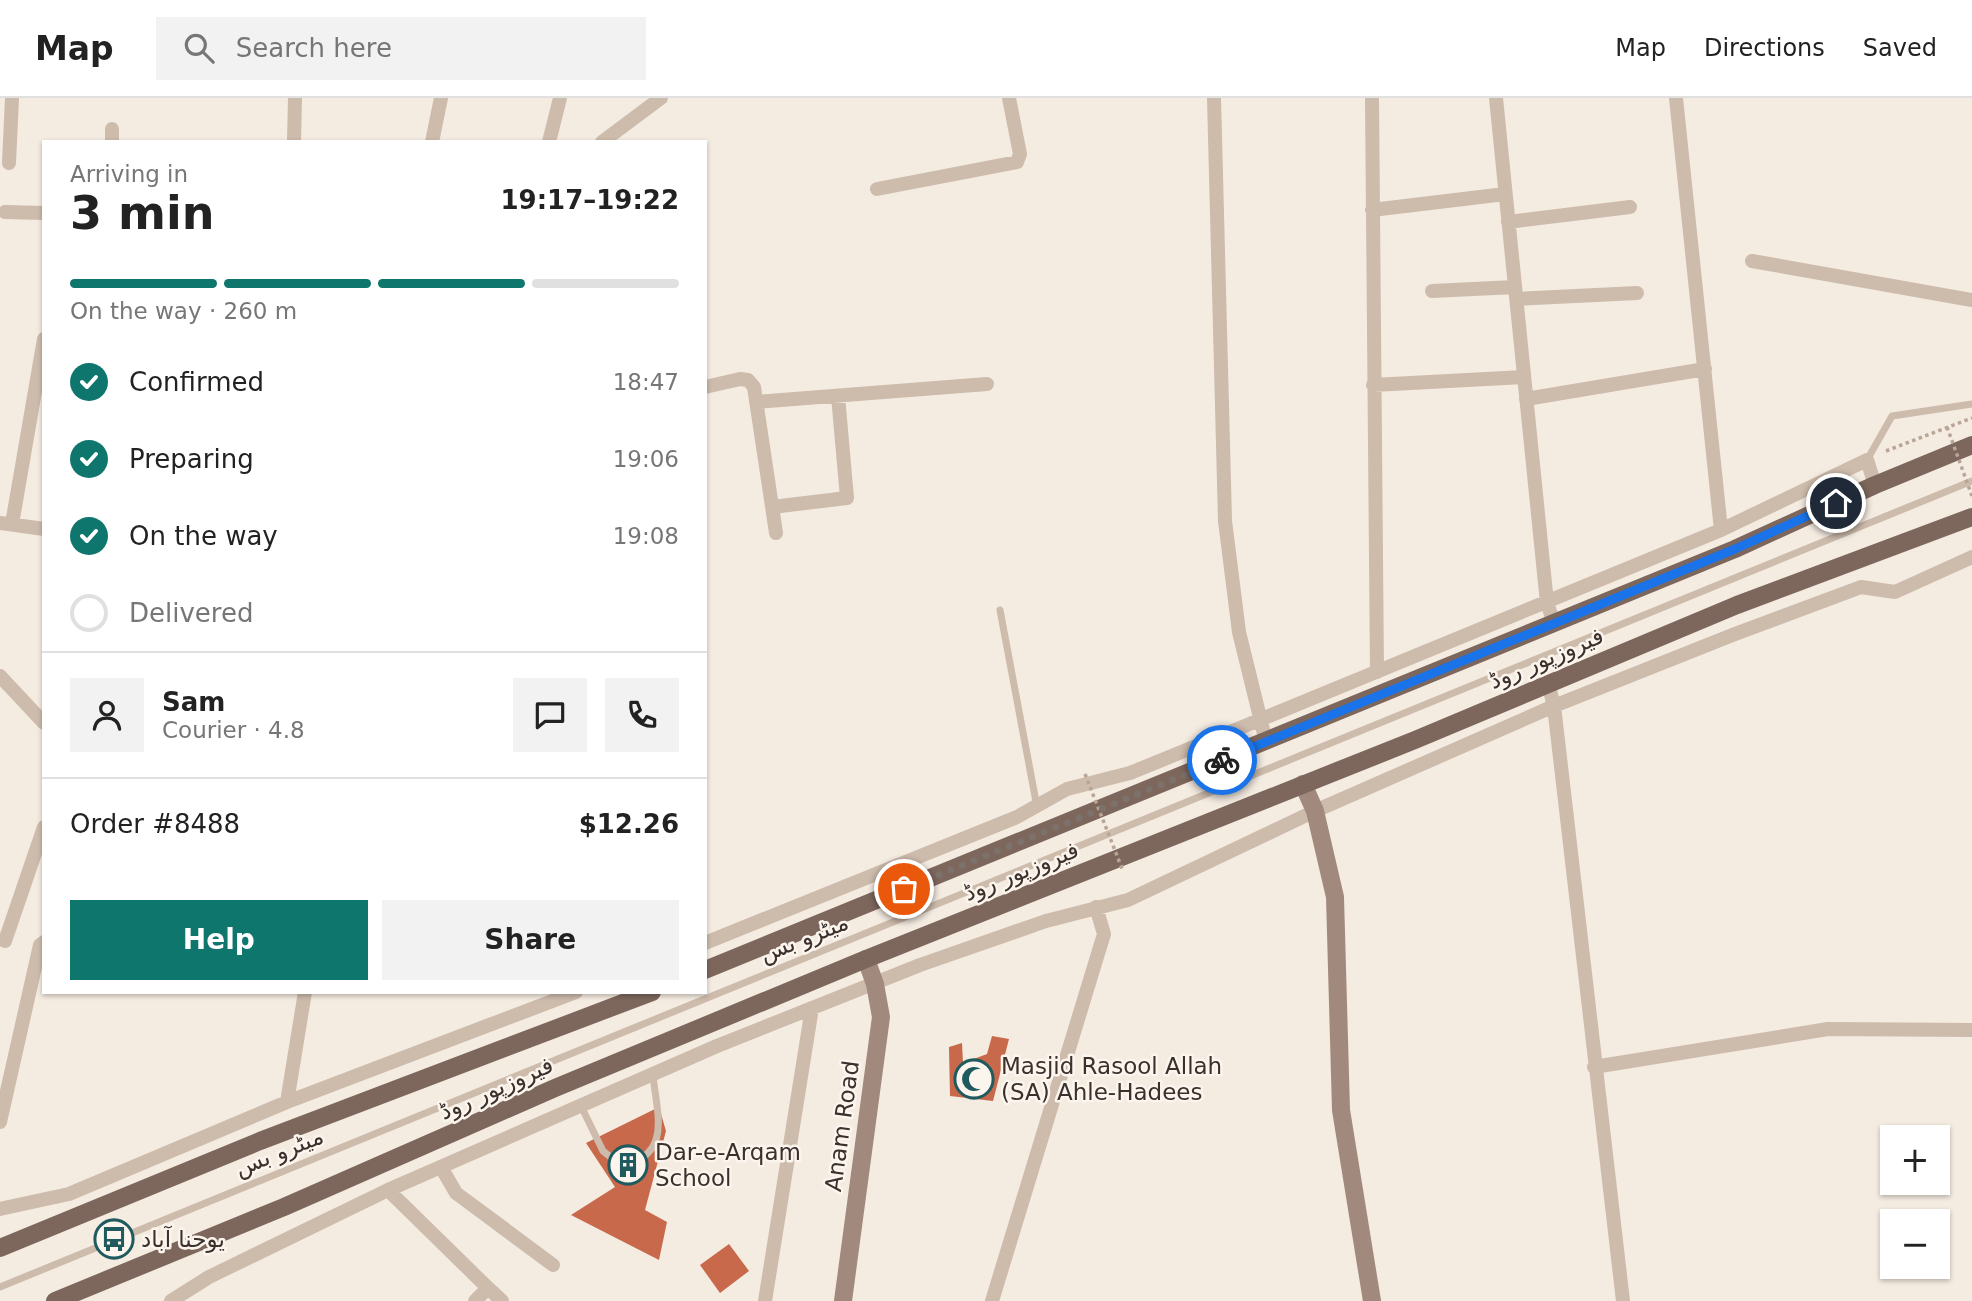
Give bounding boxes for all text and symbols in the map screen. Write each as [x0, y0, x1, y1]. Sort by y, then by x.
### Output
search box [156, 17, 646, 80]
text: Map [35, 29, 114, 68]
icon: search [180, 29, 218, 67]
text: Search here [236, 33, 392, 63]
text: Map [1615, 34, 1666, 62]
text: Directions [1704, 34, 1825, 62]
text: Saved [1863, 34, 1937, 62]
text: Arriving in [70, 161, 188, 187]
text: 19:17–19:22 [500, 185, 679, 215]
text: 3 min [70, 186, 214, 240]
text: On the way · 260 m [70, 298, 297, 324]
icon: check [70, 363, 108, 401]
text: Confirmed [129, 367, 264, 397]
text: 18:47 [613, 369, 679, 395]
icon: check [70, 440, 108, 478]
text: Preparing [129, 444, 254, 474]
text: 19:06 [613, 446, 679, 472]
pin [1806, 473, 1866, 533]
icon: home [1817, 484, 1855, 522]
icon: check [70, 517, 108, 555]
text: On the way [129, 521, 278, 551]
text: 19:08 [613, 523, 679, 549]
text: Delivered [129, 598, 253, 628]
street label: فیروزپور روڈ [1485, 622, 1608, 695]
button: person [70, 678, 144, 752]
button: chat [513, 678, 587, 752]
button: phone [605, 678, 679, 752]
text: Sam [162, 687, 225, 717]
text: Courier · 4.8 [162, 717, 305, 743]
courier [1187, 725, 1257, 795]
icon: bike [1203, 741, 1241, 779]
text: Order #8488 [70, 809, 240, 839]
text: $12.26 [579, 809, 679, 839]
street label: فیروزپور روڈ [960, 836, 1083, 907]
pin [874, 859, 934, 919]
icon: bag [885, 870, 923, 908]
button: Help [70, 900, 368, 980]
button: Share [382, 900, 679, 980]
street label: میٹرو بس [756, 909, 852, 968]
street label: فیروزپور روڈ [435, 1051, 557, 1126]
place label: Masjid Rasool Allah (SA) Ahle-Hadees [1001, 1053, 1222, 1105]
mosque icon: Masjid Rasool Allah (SA) Ahle-Hadees [953, 1058, 995, 1100]
street label: Anam Road [820, 1059, 864, 1193]
street label: میٹرو بس [231, 1123, 327, 1182]
map controls [1880, 1125, 1950, 1279]
button: + [1880, 1125, 1950, 1195]
place label: Dar-e-Arqam School [655, 1139, 801, 1191]
building icon: Dar-e-Arqam School [607, 1144, 649, 1186]
button: − [1880, 1209, 1950, 1279]
bus stop icon: یوحنا آباد [93, 1218, 135, 1260]
place label: یوحنا آباد [141, 1225, 225, 1253]

